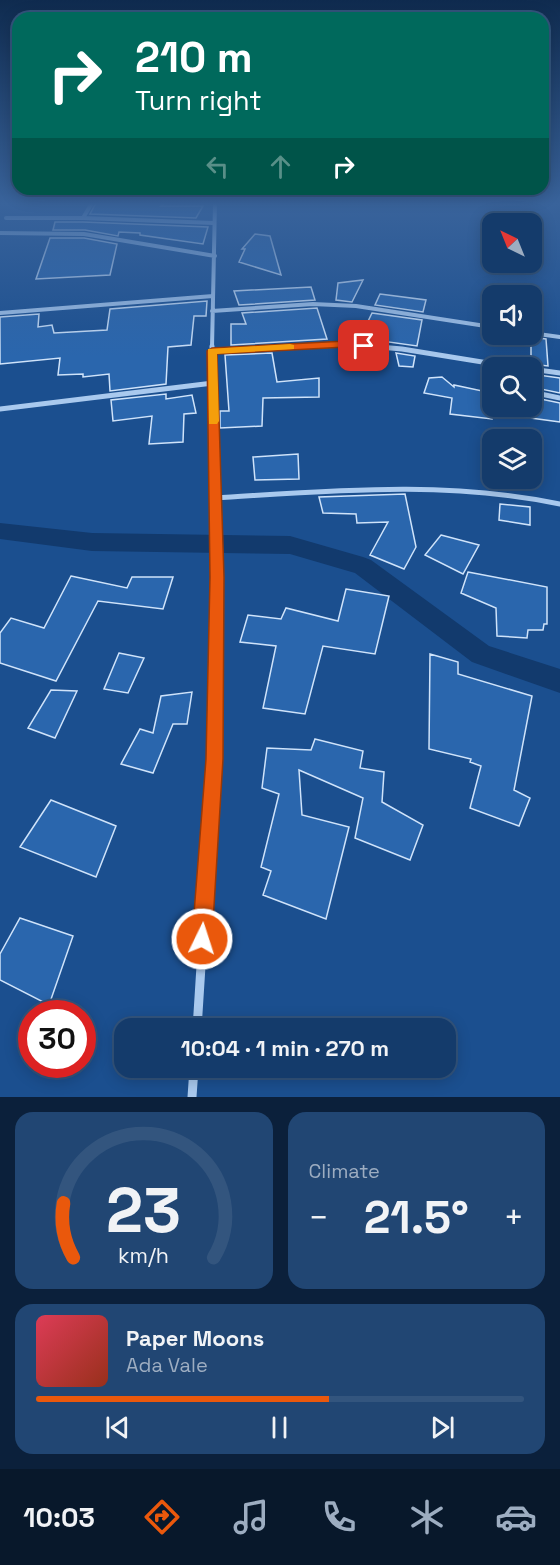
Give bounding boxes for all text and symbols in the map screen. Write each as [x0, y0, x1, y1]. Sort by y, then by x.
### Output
text: 210 m [135, 31, 253, 84]
icon: right [36, 36, 114, 114]
text: Turn right [135, 83, 262, 118]
icon: left [201, 150, 234, 183]
icon: ahead [264, 150, 297, 183]
icon: right [327, 150, 360, 183]
north arrow [482, 213, 542, 273]
map controls [482, 213, 542, 489]
button: sound [482, 285, 542, 345]
pin [338, 320, 389, 371]
icon: arrive [347, 329, 380, 362]
button: search [482, 357, 542, 417]
button: layers [482, 429, 542, 489]
position arrow [170, 907, 234, 971]
speed limit sign: 30 [18, 1000, 96, 1078]
text: 10:04 · 1 min · 270 m [181, 1034, 389, 1062]
text: Climate [309, 1158, 380, 1184]
text: 23 [106, 1171, 181, 1250]
text: 21.5° [364, 1189, 469, 1246]
text: − [309, 1197, 329, 1239]
text: + [504, 1197, 524, 1239]
text: km/h [118, 1242, 169, 1269]
text: Paper Moons [126, 1324, 264, 1352]
text: Ada Vale [126, 1352, 208, 1378]
icon: previous [101, 1411, 134, 1444]
icon: pause [263, 1411, 296, 1444]
icon: next [426, 1411, 459, 1444]
icon: directions [141, 1496, 183, 1538]
icon: music [230, 1496, 272, 1538]
icon: phone [318, 1496, 360, 1538]
icon: climate [406, 1496, 448, 1538]
icon: car [495, 1496, 537, 1538]
text: 10:03 [23, 1500, 95, 1535]

